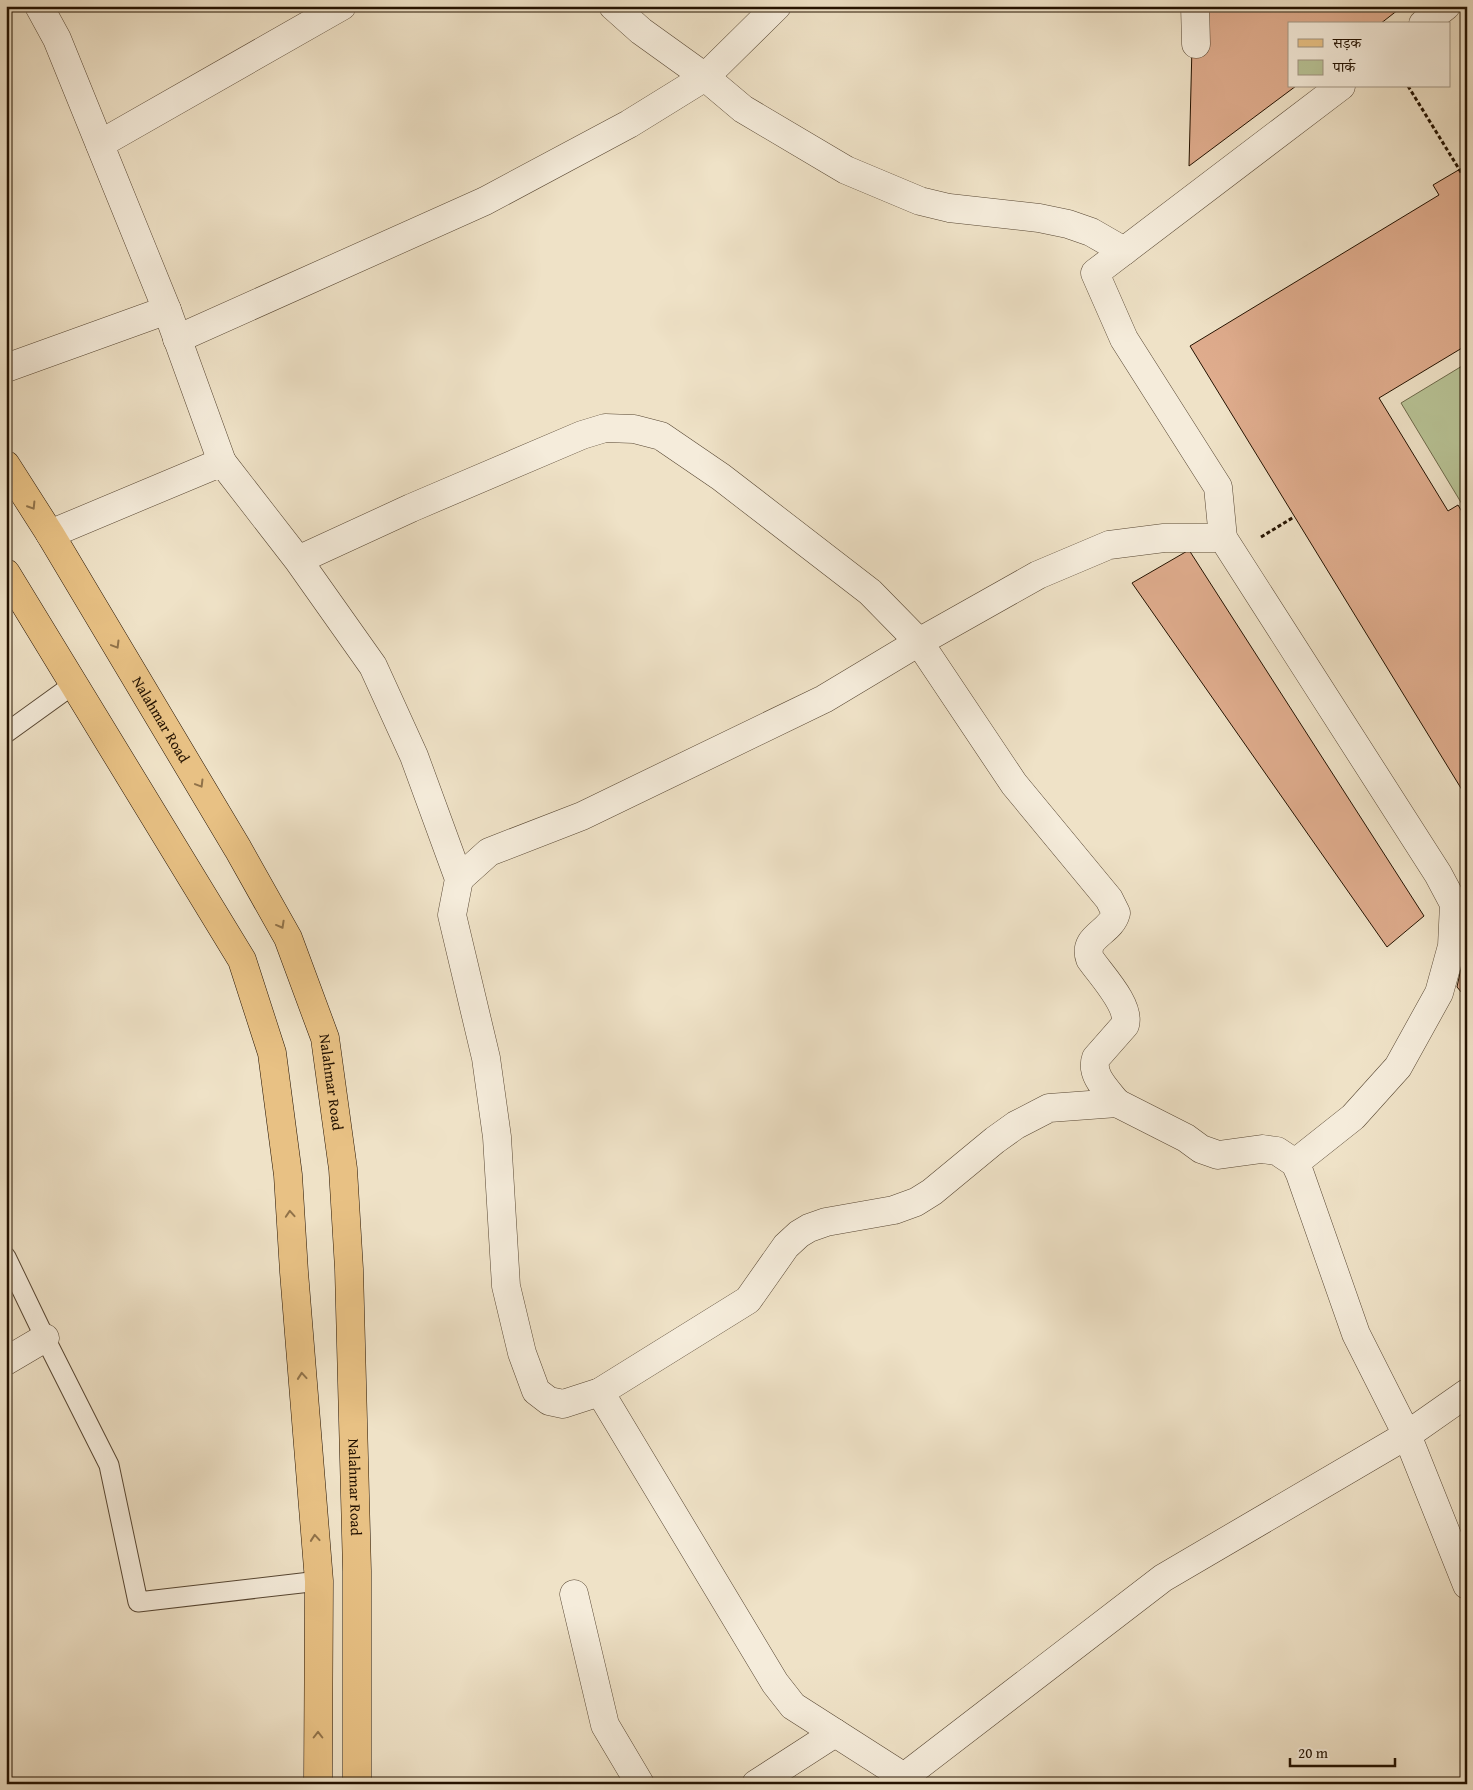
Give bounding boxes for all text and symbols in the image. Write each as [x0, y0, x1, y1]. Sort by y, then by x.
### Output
legend [1288, 22, 1450, 88]
text: सड़क [1332, 32, 1362, 53]
text: पार्क [1332, 56, 1356, 77]
one-way arrow [26, 500, 36, 509]
one-way arrow [110, 639, 120, 648]
street label: Nalahmar Road [127, 672, 195, 766]
one-way arrow [193, 779, 203, 788]
one-way arrow [275, 920, 285, 929]
street label: Nalahmar Road [315, 1033, 349, 1132]
one-way arrow [285, 1209, 296, 1217]
one-way arrow [297, 1371, 308, 1379]
street label: Nalahmar Road [343, 1438, 367, 1536]
one-way arrow [310, 1533, 321, 1541]
one-way arrow [313, 1731, 323, 1738]
scale bar [1290, 1735, 1396, 1767]
text: 20 m [1298, 1742, 1329, 1763]

